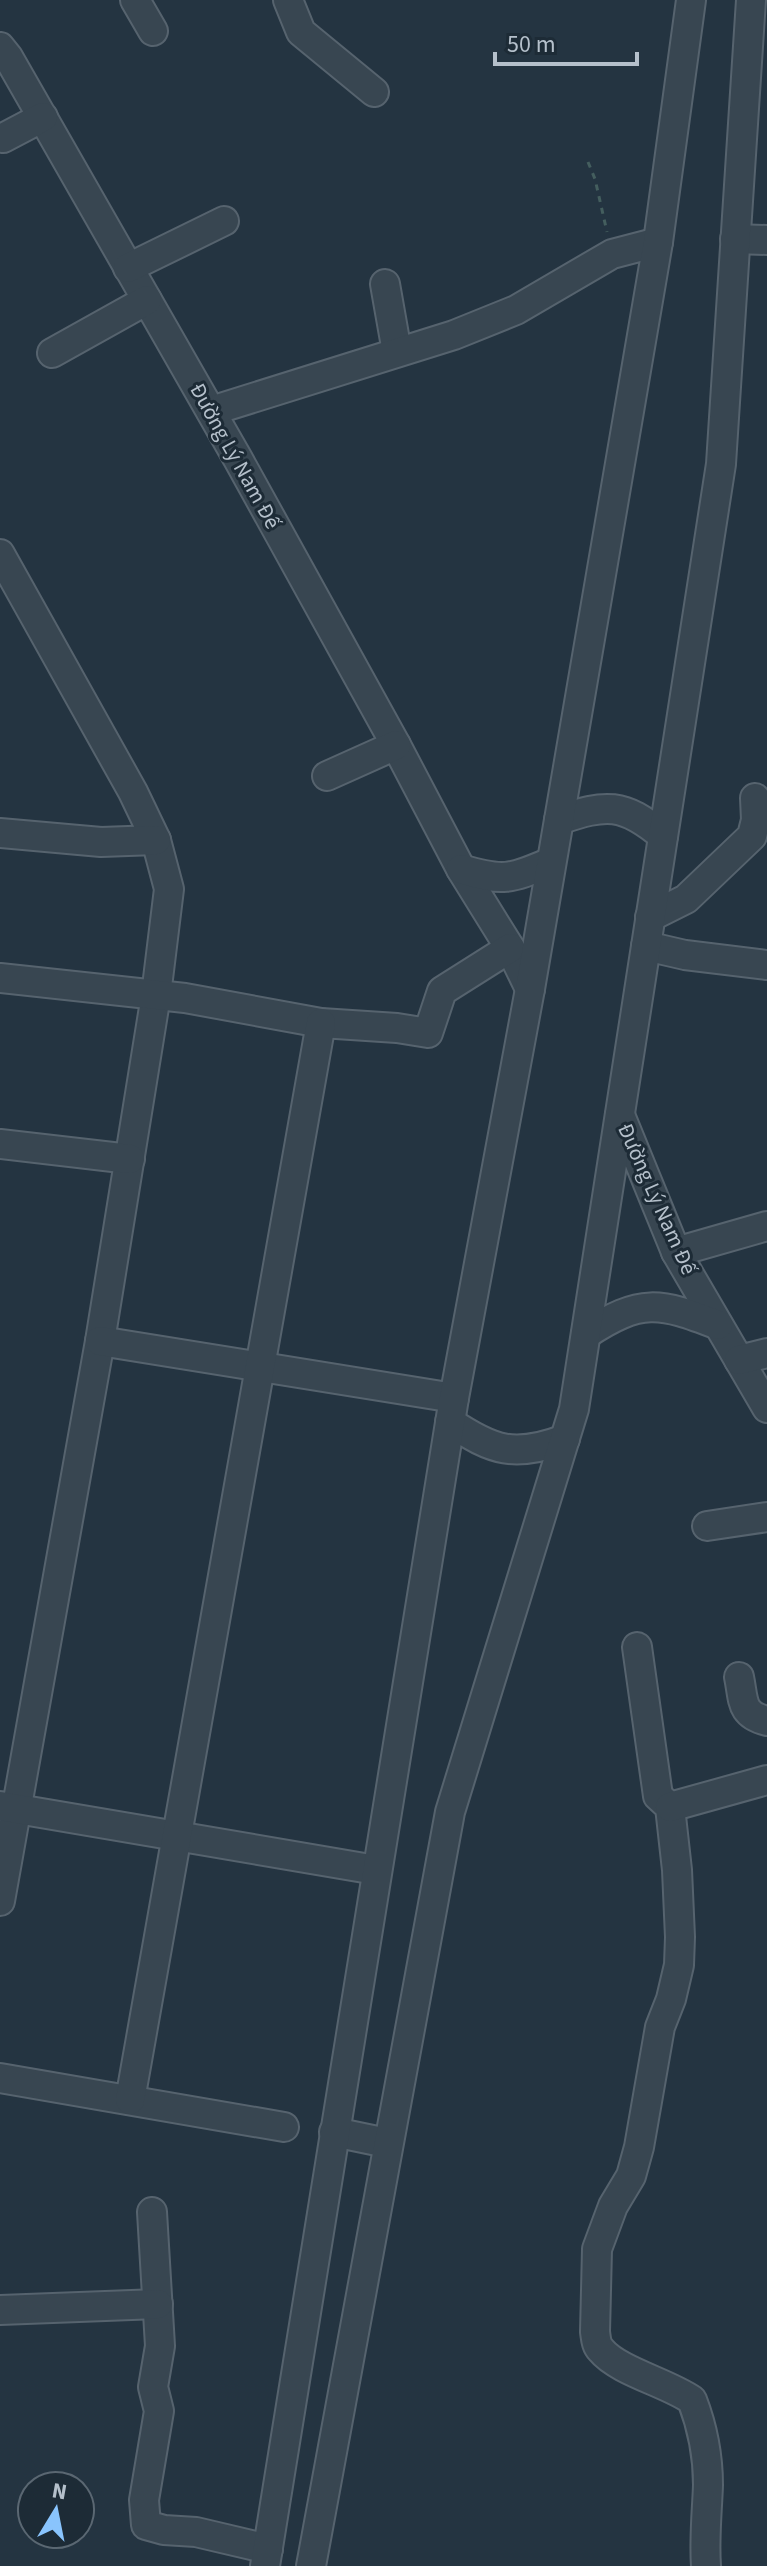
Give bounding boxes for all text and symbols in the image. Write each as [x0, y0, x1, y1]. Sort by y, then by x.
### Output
scale bar [495, 16, 637, 66]
text: 50 m [507, 27, 556, 62]
street label: Đường Lý Nam Đế [182, 377, 289, 536]
street label: Đường Lý Nam Đế [609, 1118, 705, 1281]
north arrow [16, 2470, 96, 2550]
text: N [49, 2474, 69, 2508]

